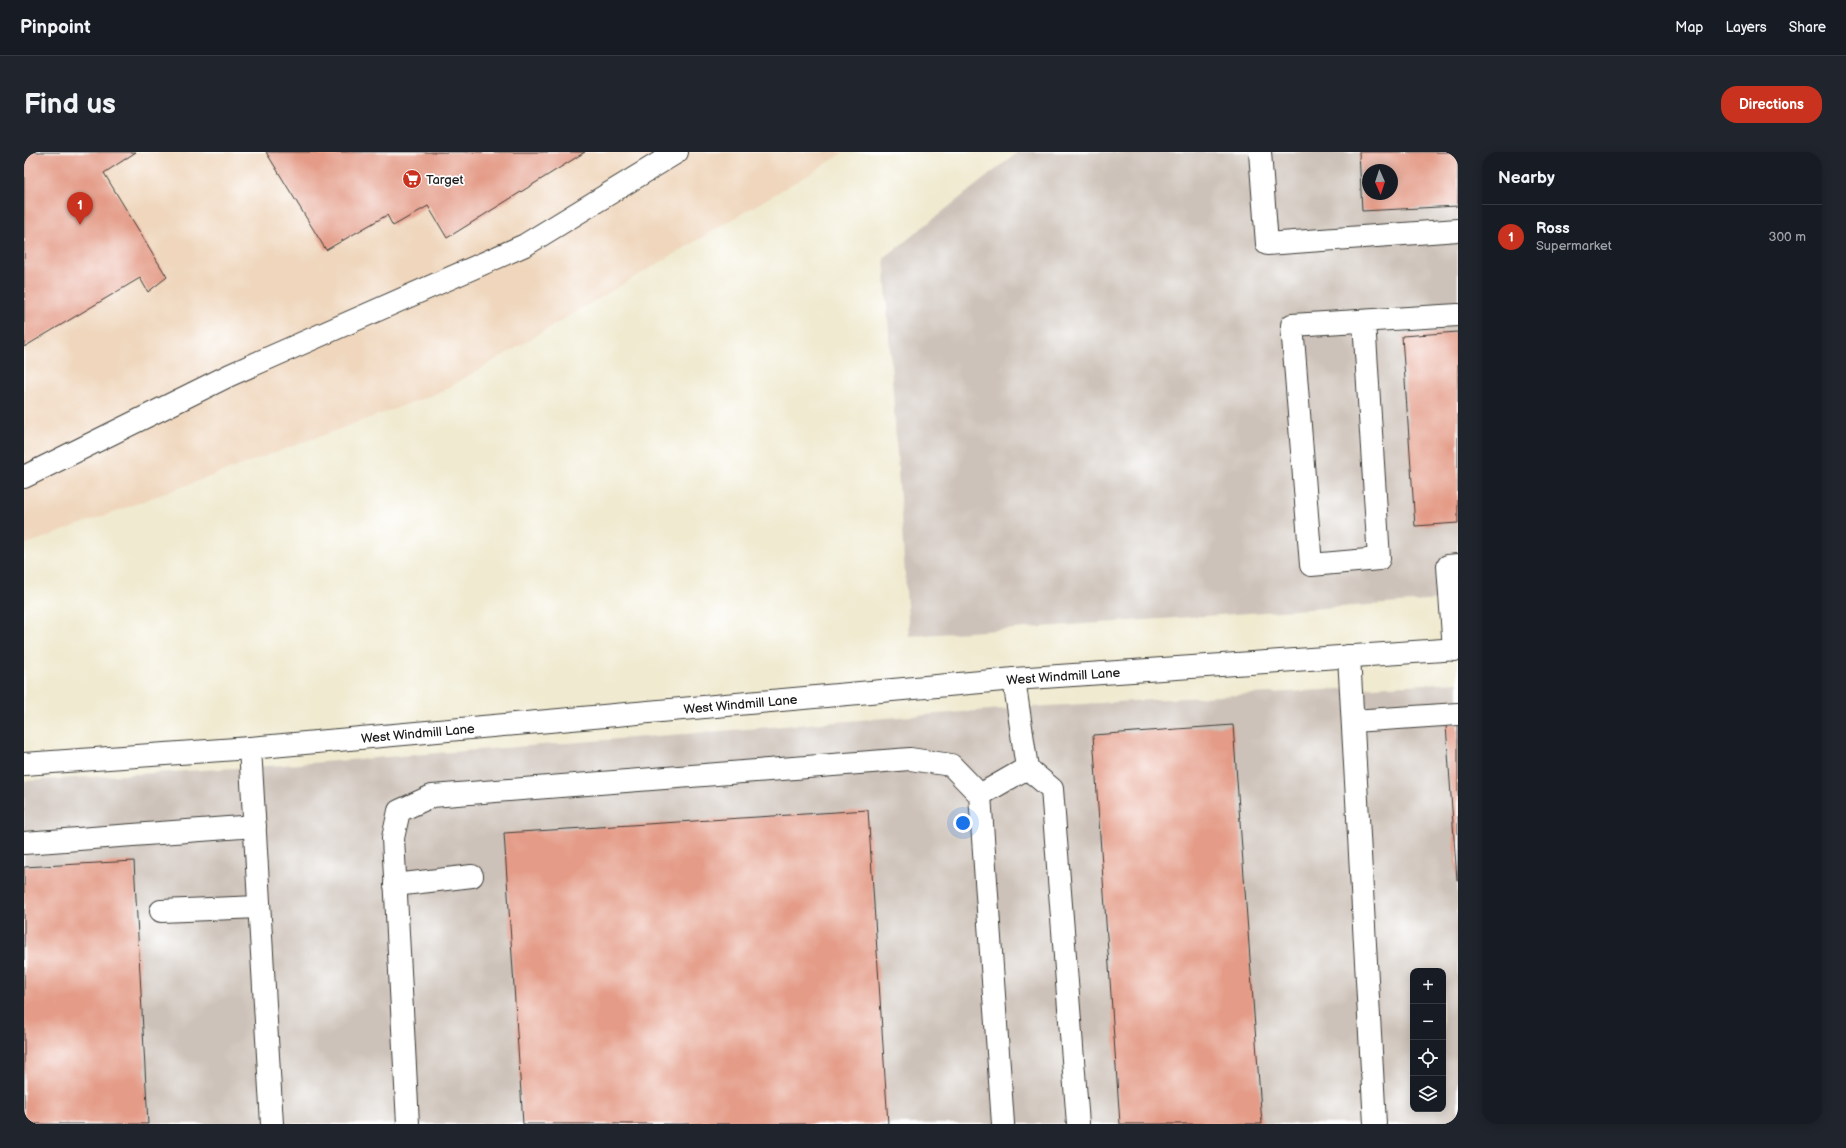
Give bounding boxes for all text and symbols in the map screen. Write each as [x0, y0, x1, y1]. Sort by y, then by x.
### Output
text: Pinpoint [20, 16, 91, 39]
text: Map [1675, 19, 1703, 36]
text: Layers [1725, 19, 1767, 36]
text: Share [1789, 19, 1826, 36]
button: Directions [1721, 86, 1822, 123]
text: Find us [24, 88, 116, 121]
north arrow [1362, 164, 1398, 200]
supermarket icon: Target [401, 168, 423, 190]
text: Nearby [1498, 168, 1555, 188]
place label: Target [426, 172, 463, 188]
pin: 1 [67, 192, 93, 225]
text: Ross [1536, 219, 1570, 238]
text: 1 [1508, 229, 1514, 245]
text: 300 m [1768, 229, 1806, 245]
text: Supermarket [1536, 238, 1612, 254]
street label: West Windmill Lane [1006, 665, 1121, 689]
street label: West Windmill Lane [683, 692, 798, 718]
street label: West Windmill Lane [360, 721, 476, 747]
your location [953, 813, 973, 833]
map controls [1410, 968, 1446, 1112]
button: + [1410, 968, 1446, 1004]
button: − [1410, 1004, 1446, 1040]
button: locate [1410, 1040, 1446, 1076]
button: layers [1410, 1076, 1446, 1112]

